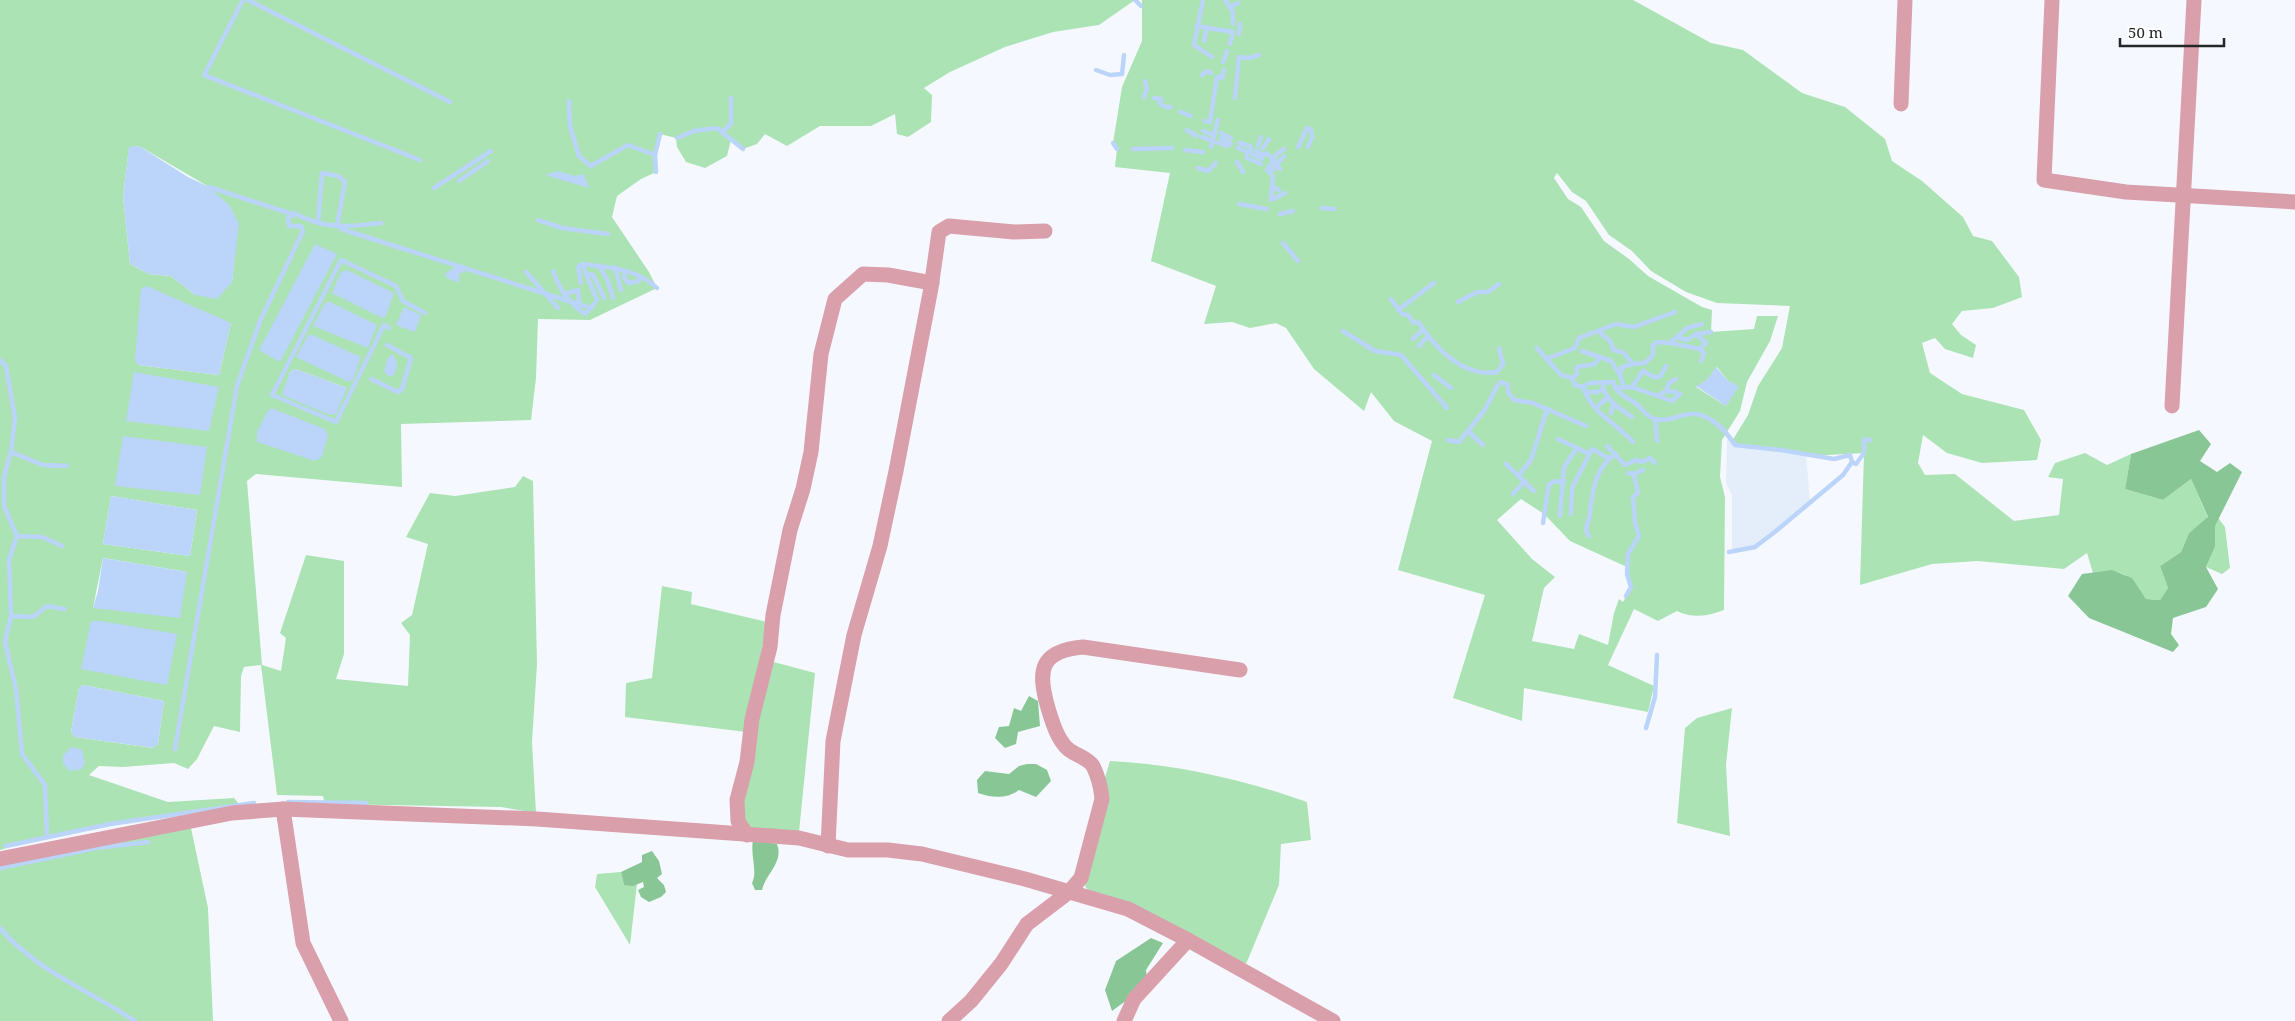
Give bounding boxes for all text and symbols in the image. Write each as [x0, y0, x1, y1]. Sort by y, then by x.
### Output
scale bar [2120, 15, 2224, 47]
text: 50 m [2128, 22, 2163, 42]

